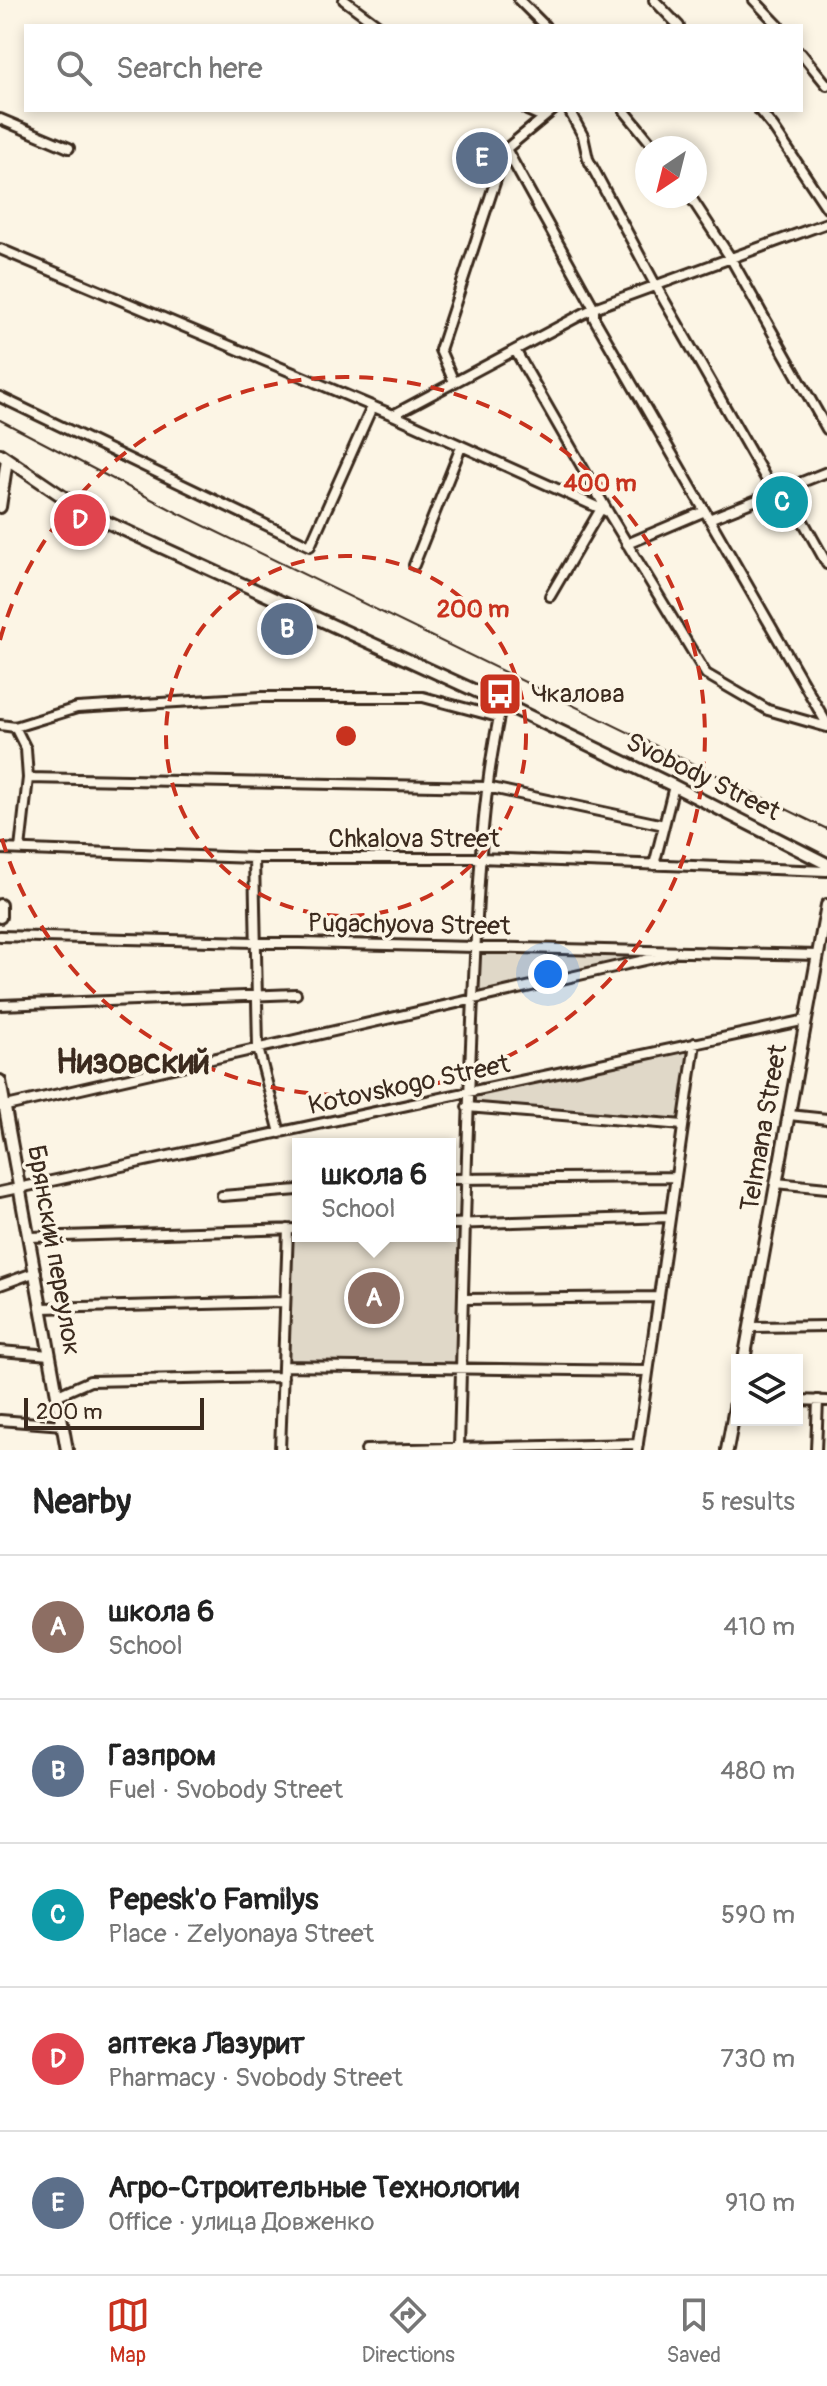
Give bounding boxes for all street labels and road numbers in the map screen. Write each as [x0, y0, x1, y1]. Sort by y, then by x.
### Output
street label: Svobody Street [621, 726, 786, 828]
street label: Chkalova Street [328, 823, 500, 855]
street label: Pugachyova Street [307, 907, 511, 943]
street label: Telmana Street [734, 1041, 795, 1214]
street label: Kotovskogo Street [305, 1048, 513, 1122]
street label: Брянский переулок [20, 1142, 88, 1358]

